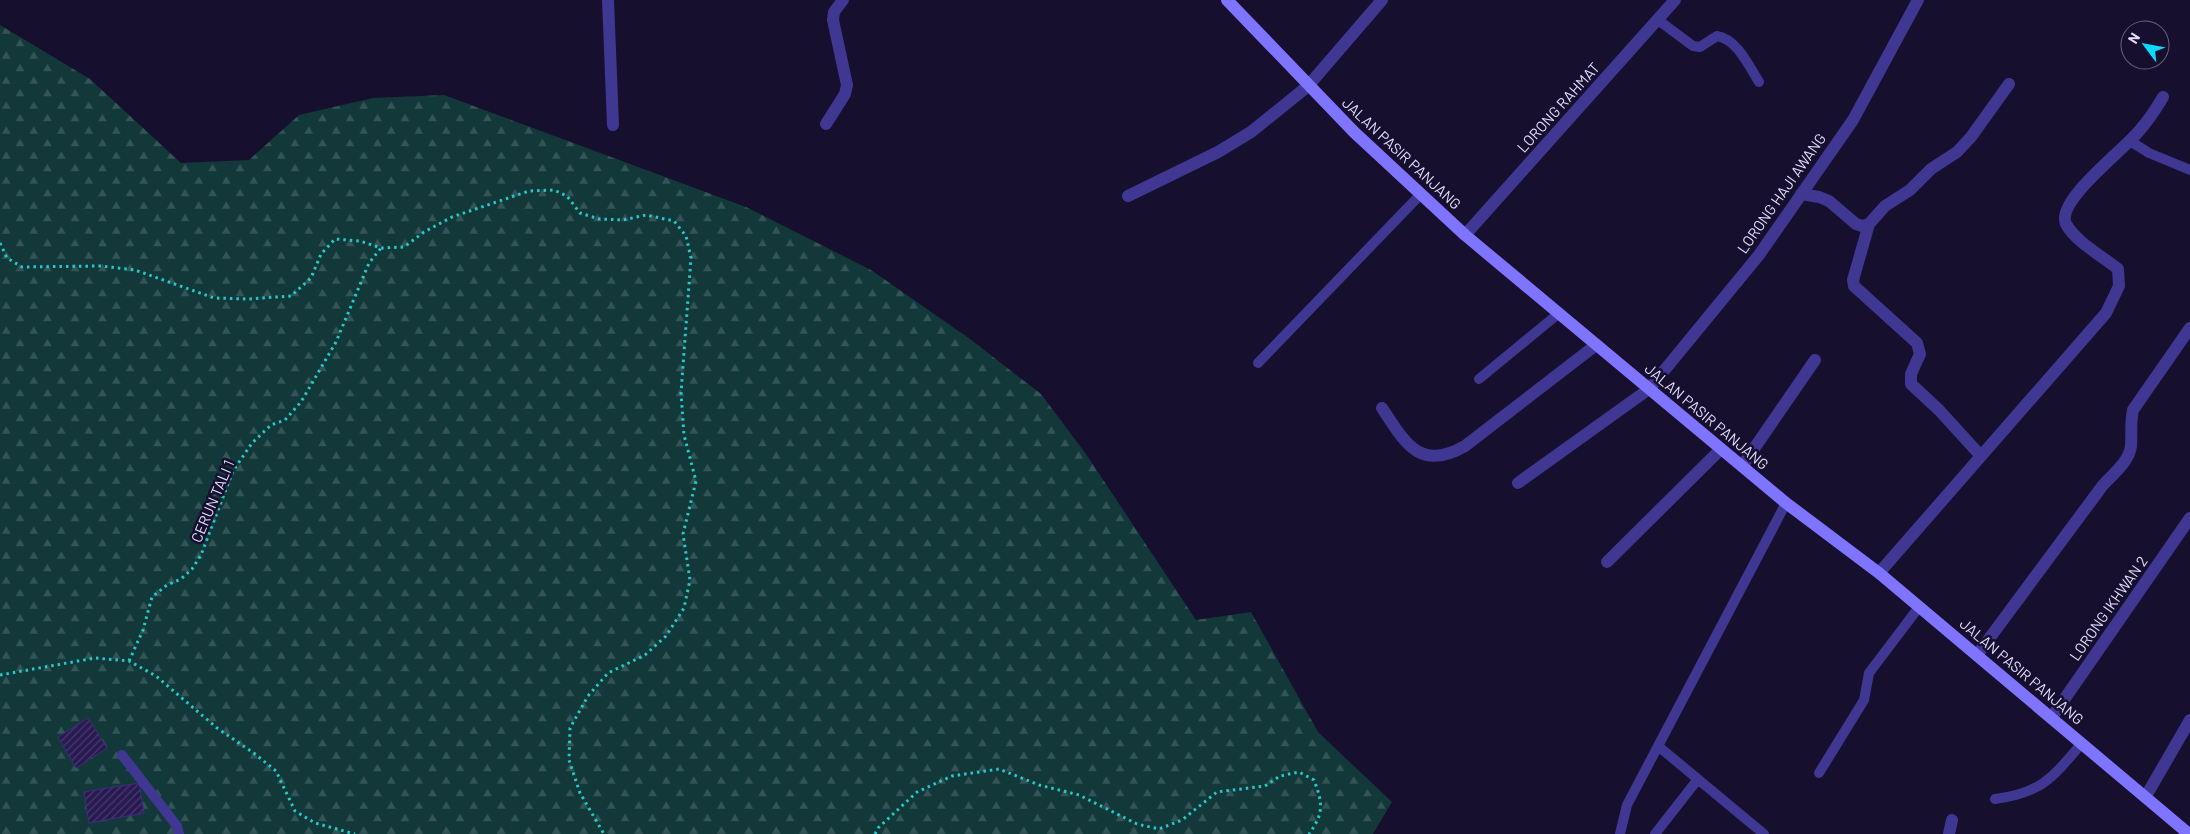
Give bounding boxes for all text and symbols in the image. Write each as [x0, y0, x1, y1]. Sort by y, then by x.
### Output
north arrow [2120, 20, 2170, 70]
text: N [2124, 29, 2143, 46]
street label: LORONG RAHMAT [1513, 58, 1603, 156]
street label: JALAN PASIR PANJANG [1339, 93, 1465, 213]
street label: LORONG HAJI AWANG [1733, 130, 1829, 256]
street label: JALAN PASIR PANJANG [1642, 359, 1772, 473]
street label: CERUN TALI 1 [187, 457, 237, 545]
street label: LORONG IKHWAN 2 [2065, 552, 2151, 664]
street label: JALAN PASIR PANJANG [1957, 614, 2087, 728]

